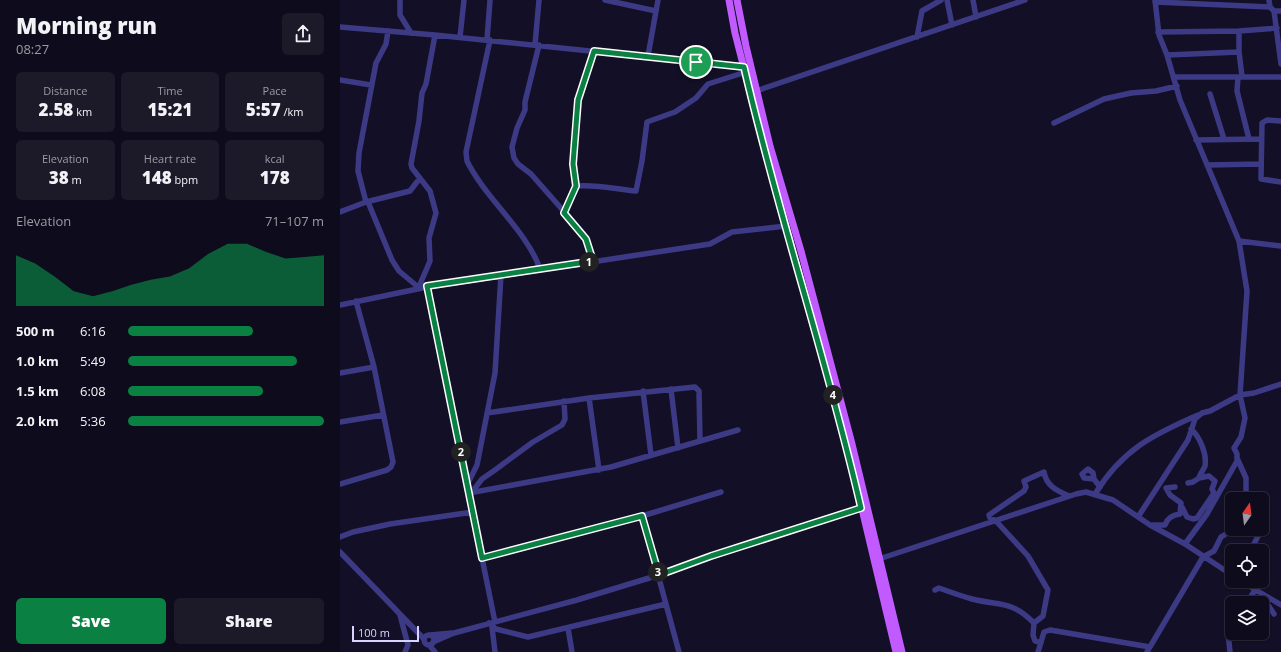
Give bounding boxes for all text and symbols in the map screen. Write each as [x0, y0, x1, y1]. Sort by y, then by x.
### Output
text: Morning run [16, 10, 157, 40]
button: share [282, 13, 324, 55]
text: 08:27 [16, 40, 49, 58]
pin [679, 45, 713, 79]
icon: arrive [685, 51, 707, 73]
text: Distance [43, 83, 87, 98]
text: Time [157, 83, 183, 98]
text: Pace [263, 83, 287, 98]
text: 2.58 [39, 98, 73, 121]
text: 15:21 [148, 98, 192, 121]
text: 5:57 [246, 98, 281, 121]
text: km [73, 104, 92, 119]
text: /km [281, 104, 303, 119]
text: Elevation [42, 151, 89, 166]
text: Heart rate [144, 151, 196, 166]
text: kcal [265, 151, 285, 166]
text: 38 [49, 166, 69, 189]
text: 148 [142, 166, 172, 189]
text: 178 [260, 166, 290, 189]
text: m [69, 172, 82, 187]
text: bpm [172, 172, 198, 187]
text: Elevation [16, 212, 71, 230]
text: 71–107 m [265, 212, 324, 230]
pin: 1 [579, 252, 599, 272]
text: 1 [586, 254, 592, 269]
text: 500 m [16, 322, 54, 340]
text: 6:16 [80, 322, 106, 340]
text: 1.0 km [16, 352, 59, 370]
text: 5:49 [80, 352, 106, 370]
text: 1.5 km [16, 382, 59, 400]
text: 6:08 [80, 382, 106, 400]
pin: 4 [823, 385, 843, 405]
text: 4 [830, 387, 836, 402]
text: 2.0 km [16, 412, 59, 430]
text: 5:36 [80, 412, 106, 430]
pin: 2 [451, 442, 471, 462]
text: 2 [458, 444, 464, 459]
north arrow [1225, 492, 1269, 536]
map controls [1225, 492, 1269, 640]
button: locate [1225, 544, 1269, 588]
pin: 3 [648, 562, 668, 582]
text: 3 [655, 564, 661, 579]
button: layers [1225, 596, 1269, 640]
button: Save [16, 598, 166, 644]
button: Share [174, 598, 324, 644]
scale bar [352, 624, 419, 643]
text: 100 m [358, 625, 390, 640]

